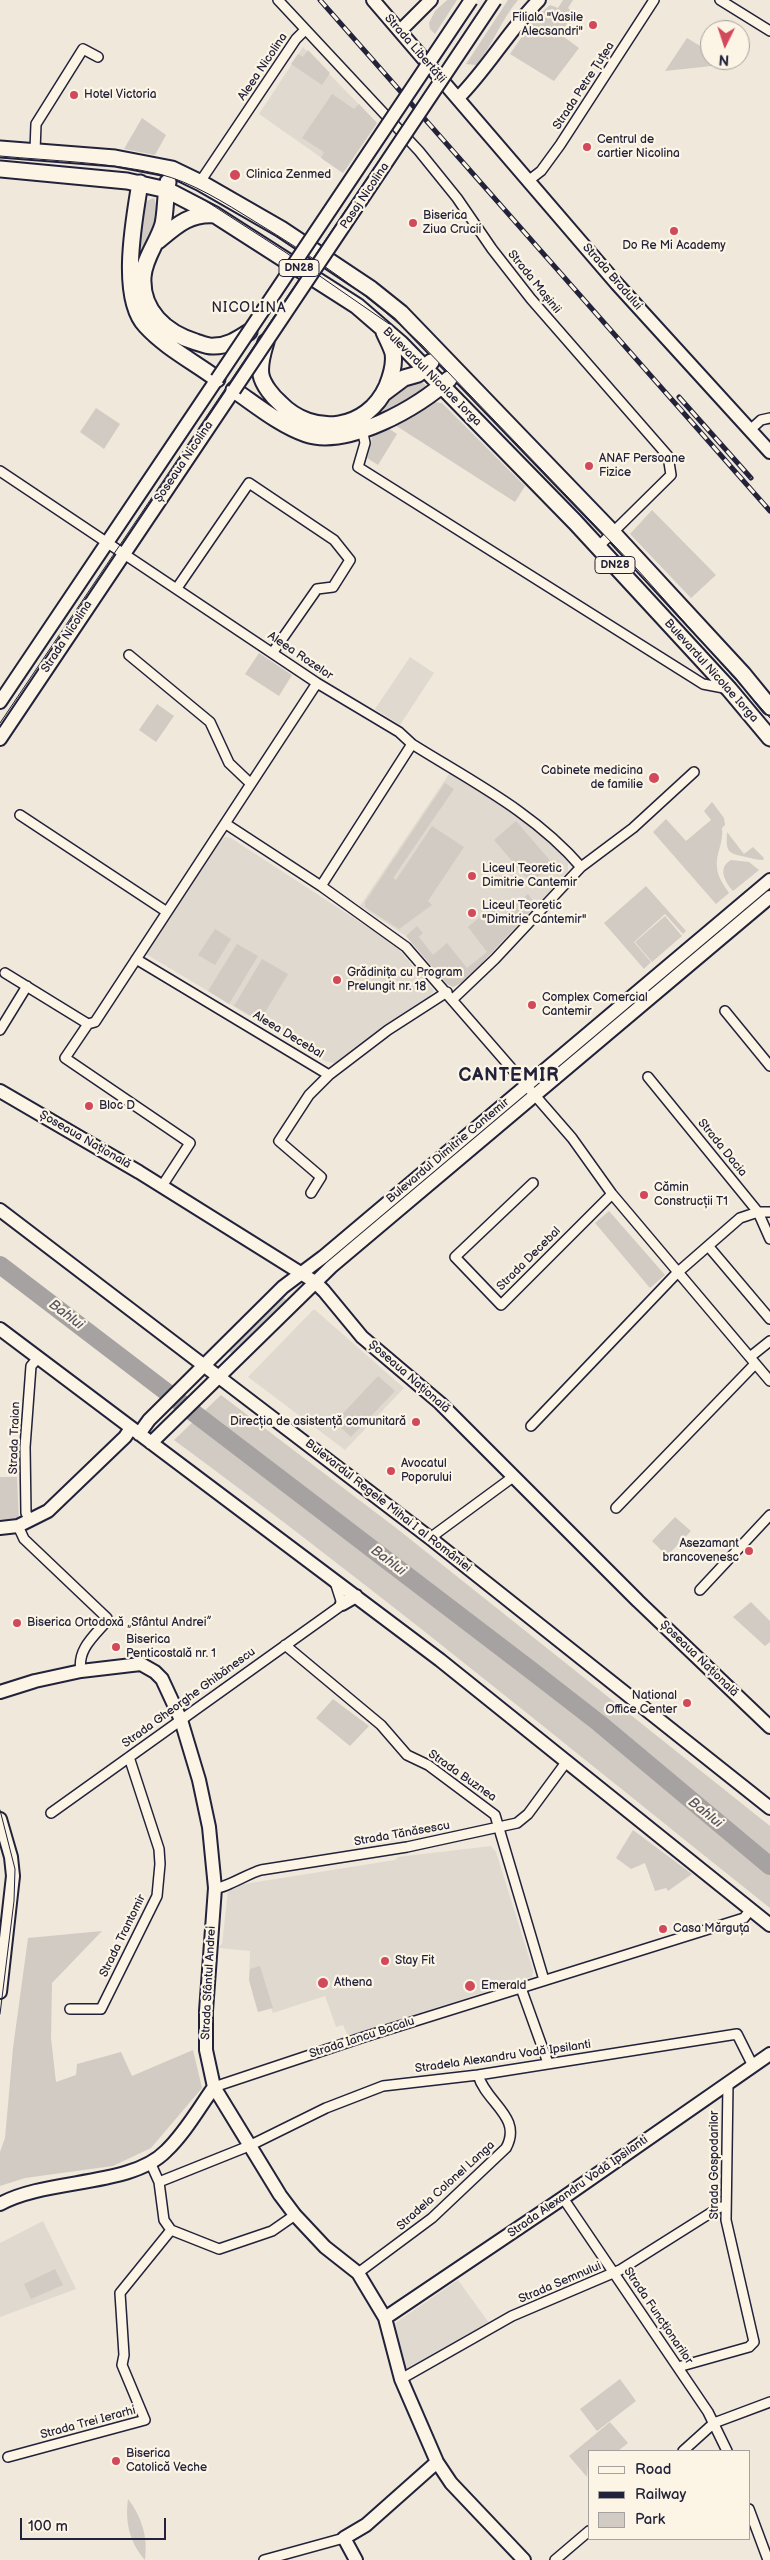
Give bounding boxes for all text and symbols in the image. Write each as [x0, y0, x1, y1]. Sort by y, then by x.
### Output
place label: Filiala "Vasile Alecsandri" [512, 11, 583, 39]
street label: Strada Libertății [381, 12, 449, 86]
marker: Filiala "Vasile Alecsandri" [587, 19, 599, 31]
north arrow [700, 20, 750, 70]
street label: Aleea Nicolina [235, 31, 291, 103]
street label: Strada Petre Țuțea [550, 39, 618, 133]
text: N [718, 51, 730, 68]
place label: Hotel Victoria [84, 88, 156, 102]
marker: Hotel Victoria [68, 89, 80, 101]
place label: Centrul de cartier Nicolina [597, 133, 680, 161]
marker: Centrul de cartier Nicolina [581, 141, 593, 153]
street label: Pasaj Nicolina [338, 160, 392, 232]
marker: Clinica Zenmed [228, 168, 242, 182]
place label: Clinica Zenmed [246, 168, 331, 182]
place label: Biserica Ziua Crucii [423, 209, 481, 237]
marker: Biserica Ziua Crucii [407, 217, 419, 229]
marker: Do Re Mi Academy [668, 225, 680, 237]
place label: Do Re Mi Academy [622, 239, 726, 253]
street label: Strada Bradului [579, 241, 645, 313]
street label: Strada Mașinii [504, 248, 564, 316]
road number: DN28 [279, 260, 319, 276]
district label: NICOLINA [211, 300, 287, 316]
street label: Bulevardul Nicolae Iorga [380, 325, 484, 429]
street label: Șoseaua Nicolina [152, 419, 216, 505]
place label: ANAF Persoane Fizice [599, 452, 685, 480]
marker: ANAF Persoane Fizice [583, 460, 595, 472]
road number: DN28 [595, 556, 635, 574]
street label: Strada Nicolina [38, 598, 96, 676]
street label: Bulevardul Nicolae Iorga [661, 617, 761, 725]
street label: Aleea Rozelor [265, 629, 335, 683]
place label: Cabinete medicina de familie [541, 764, 643, 792]
marker: Cabinete medicina de familie [647, 771, 661, 785]
place label: Liceul Teoretic Dimitrie Cantemir [482, 862, 577, 890]
marker: Liceul Teoretic Dimitrie Cantemir [466, 870, 478, 882]
place label: Liceul Teoretic "Dimitrie Cantemir" [482, 899, 586, 927]
marker: Liceul Teoretic "Dimitrie Cantemir" [466, 907, 478, 919]
place label: Grădinița cu Program Prelungit nr. 18 [347, 966, 462, 994]
marker: Grădinița cu Program Prelungit nr. 18 [331, 974, 343, 986]
place label: Complex Comercial Cantemir [542, 991, 648, 1019]
marker: Complex Comercial Cantemir [526, 999, 538, 1011]
street label: Aleea Decebal [250, 1008, 326, 1062]
district label: CANTEMIR [457, 1065, 561, 1087]
street label: Bulevardul Dimitrie Cantemir [384, 1095, 512, 1207]
place label: Bloc D [99, 1099, 135, 1113]
marker: Bloc D [83, 1100, 95, 1112]
street label: Șoseaua Națională [37, 1108, 133, 1172]
street label: Strada Dacia [694, 1116, 750, 1180]
place label: Cămin Construcții T1 [654, 1181, 728, 1209]
marker: Cămin Construcții T1 [638, 1189, 650, 1201]
street label: Strada Decebal [494, 1224, 564, 1294]
water label: Bahlui [45, 1296, 87, 1334]
street label: Șoseaua Națională [365, 1338, 453, 1416]
street label: Strada Traian [7, 1401, 23, 1475]
place label: Direcția de asistență comunitară [230, 1415, 406, 1429]
marker: Direcția de asistență comunitară [410, 1416, 422, 1428]
street label: Bulevardul Regele Mihai I al României [302, 1437, 474, 1575]
place label: Avocatul Poporului [401, 1457, 452, 1485]
marker: Avocatul Poporului [385, 1465, 397, 1477]
place label: Asezamant brancovenesc [663, 1537, 739, 1565]
water label: Bahlui [367, 1542, 409, 1580]
marker: Asezamant brancovenesc [743, 1545, 755, 1557]
place label: Biserica Ortodoxă „Sfântul Andrei” [27, 1616, 212, 1630]
marker: Biserica Ortodoxă „Sfântul Andrei” [11, 1617, 23, 1629]
street label: Șoseaua Națională [657, 1618, 741, 1700]
place label: Biserica Penticostală nr. 1 [126, 1633, 216, 1661]
marker: Biserica Penticostală nr. 1 [110, 1641, 122, 1653]
street label: Strada Gheorghe Ghibănescu [120, 1645, 258, 1751]
place label: National Office Center [605, 1689, 677, 1717]
marker: National Office Center [681, 1697, 693, 1709]
street label: Strada Buznea [425, 1747, 499, 1805]
water label: Bahlui [684, 1794, 726, 1832]
street label: Strada Tănăsescu [353, 1818, 451, 1850]
street label: Strada Trantomir [97, 1892, 149, 1980]
place label: Casa Mărguța [673, 1922, 750, 1936]
marker: Casa Mărguța [657, 1923, 669, 1935]
street label: Strada Sfântul Andrei [199, 1926, 219, 2040]
place label: Stay Fit [395, 1954, 435, 1968]
marker: Stay Fit [379, 1955, 391, 1967]
marker: Athena [316, 1976, 330, 1990]
place label: Athena [334, 1976, 372, 1990]
marker: Emerald [463, 1979, 477, 1993]
place label: Emerald [481, 1979, 526, 1993]
street label: Strada Iancu Bacalu [308, 2014, 416, 2062]
street label: Stradela Alexandru Vodă Ipsilanti [414, 2038, 592, 2076]
street label: Strada Gospodarilor [708, 2111, 722, 2219]
street label: Strada Alexandru Vodă Ipsilanti [505, 2133, 651, 2241]
street label: Stradela Colonel Langa [394, 2138, 498, 2234]
street label: Strada Semnului [516, 2259, 604, 2307]
street label: Strada Funcționarilor [620, 2265, 696, 2367]
street label: Strada Trei Ierarhi [39, 2403, 137, 2443]
place label: Biserica Catolică Veche [126, 2447, 207, 2475]
legend [588, 2450, 750, 2540]
marker: Biserica Catolică Veche [110, 2455, 122, 2467]
text: Road [635, 2460, 671, 2479]
text: Railway [635, 2485, 686, 2504]
scale bar [22, 2508, 169, 2540]
text: Park [635, 2510, 665, 2529]
text: 100 m [28, 2517, 68, 2536]

